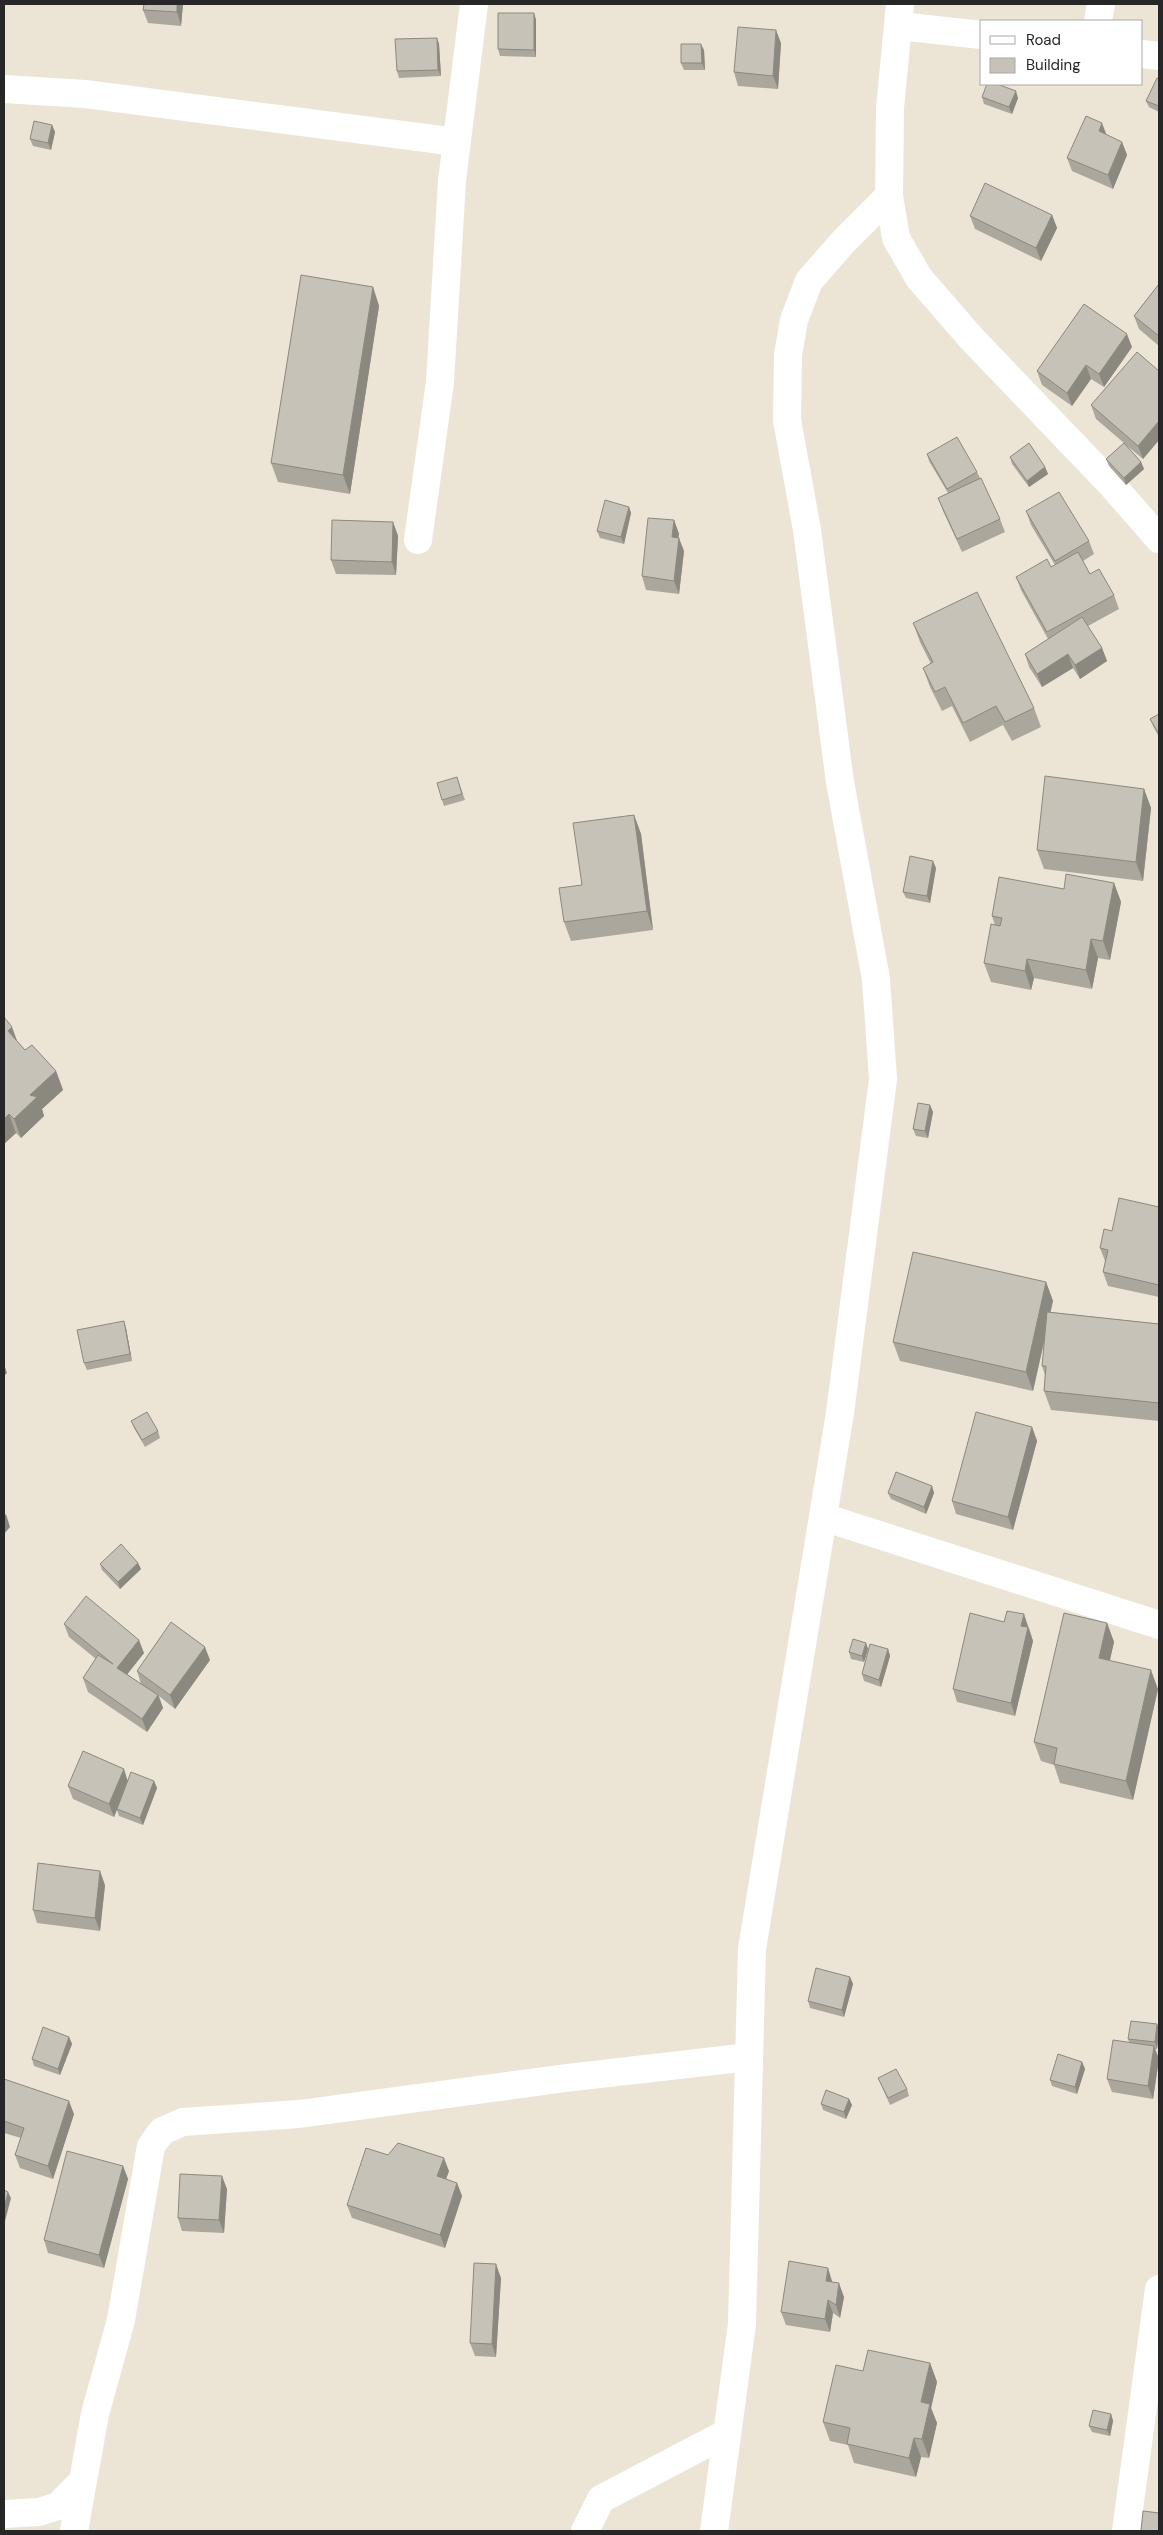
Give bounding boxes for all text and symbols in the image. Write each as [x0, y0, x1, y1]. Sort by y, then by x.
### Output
legend [980, 20, 1143, 85]
text: Road [1026, 30, 1061, 50]
text: Building [1026, 55, 1081, 75]

